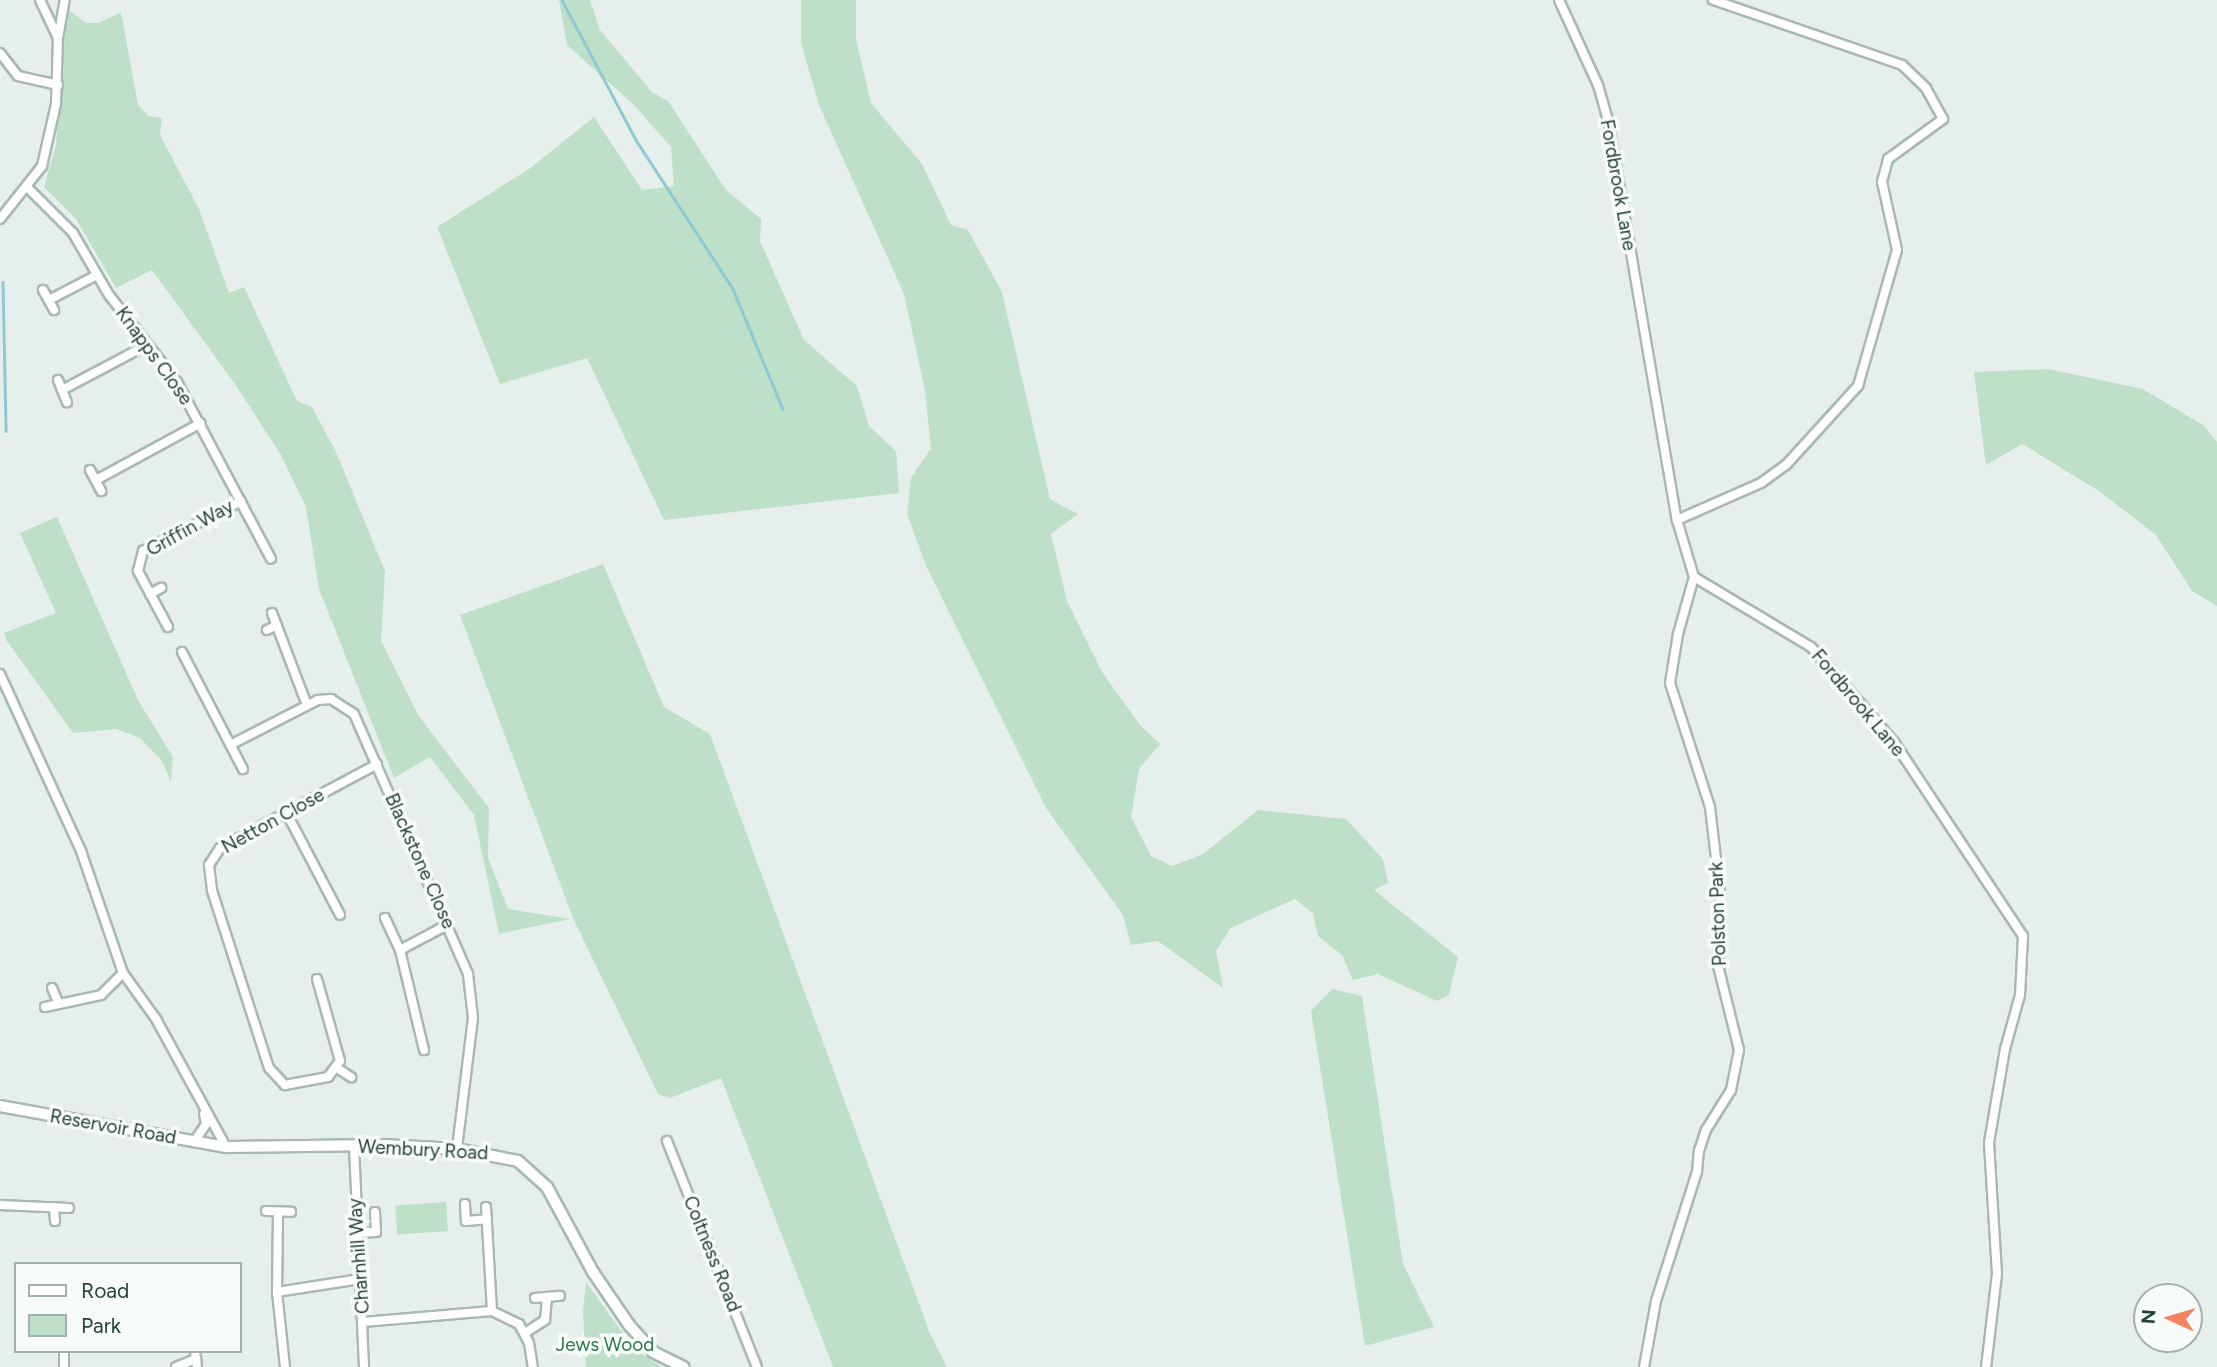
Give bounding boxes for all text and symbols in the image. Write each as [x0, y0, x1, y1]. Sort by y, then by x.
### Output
street label: Fordbrook Lane [1595, 118, 1641, 252]
street label: Knapps Close [111, 302, 197, 410]
street label: Griffin Way [142, 495, 238, 561]
street label: Fordbrook Lane [1807, 645, 1909, 761]
street label: Netton Close [218, 783, 328, 859]
street label: Blackstone Close [380, 790, 460, 932]
street label: Polston Park [1705, 861, 1731, 967]
street label: Reservoir Road [48, 1105, 178, 1149]
street label: Wembury Road [357, 1135, 489, 1165]
street label: Coltness Road [678, 1193, 746, 1315]
street label: Charnhill Way [344, 1197, 374, 1315]
legend [14, 1262, 242, 1353]
text: Road [81, 1278, 129, 1303]
north arrow [2133, 1283, 2203, 1353]
text: N [2137, 1309, 2161, 1325]
text: Park [81, 1313, 121, 1338]
park label: Jews Wood [556, 1334, 654, 1356]

